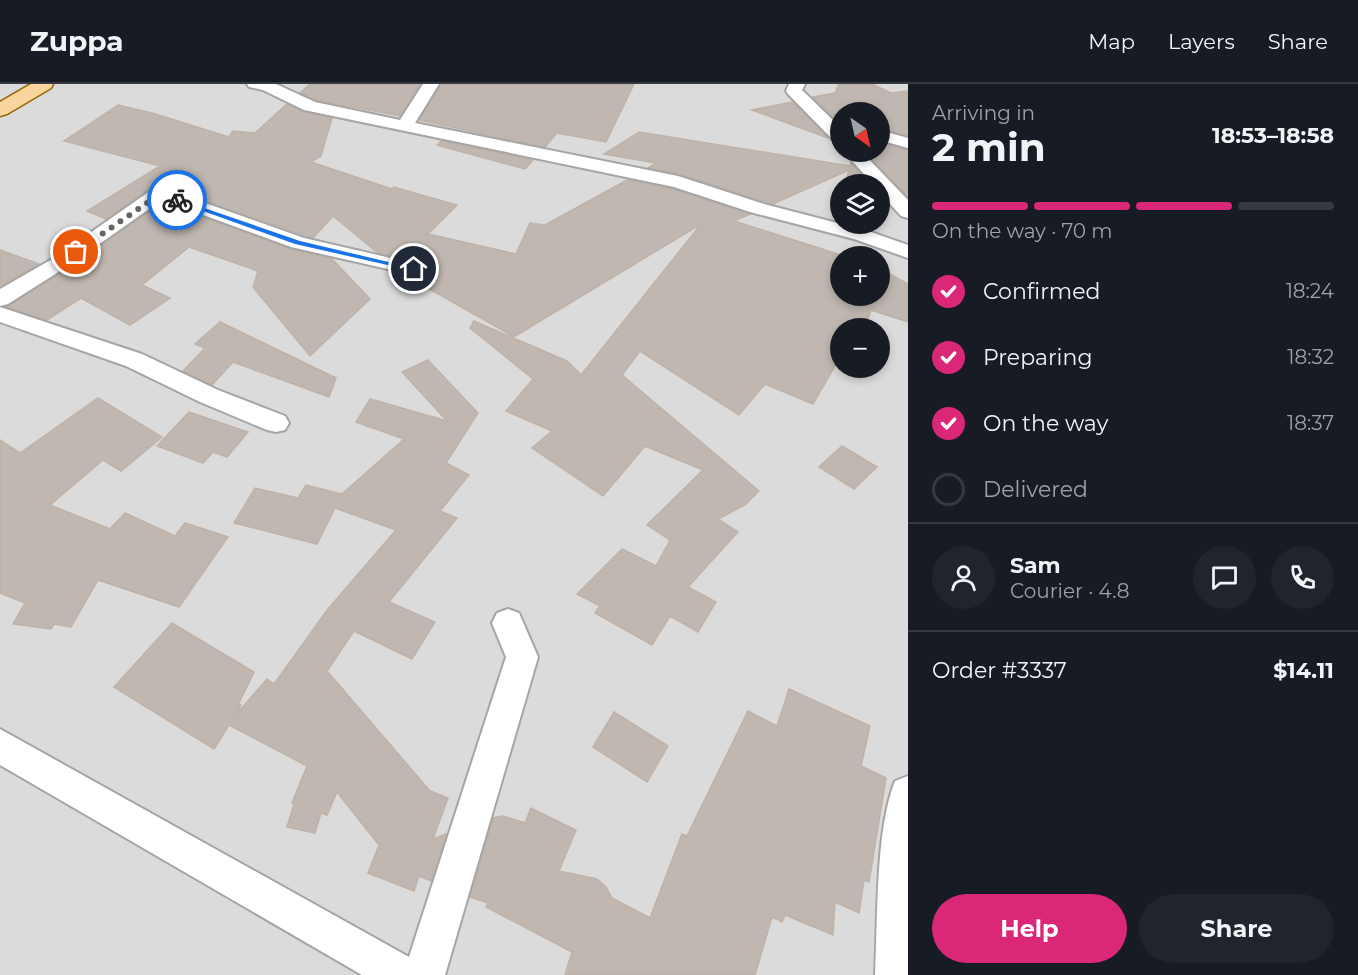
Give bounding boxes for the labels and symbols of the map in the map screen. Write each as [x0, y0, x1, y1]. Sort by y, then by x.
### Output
north arrow [830, 102, 890, 162]
courier [147, 170, 207, 230]
pin [50, 226, 101, 277]
pin [388, 243, 439, 294]

